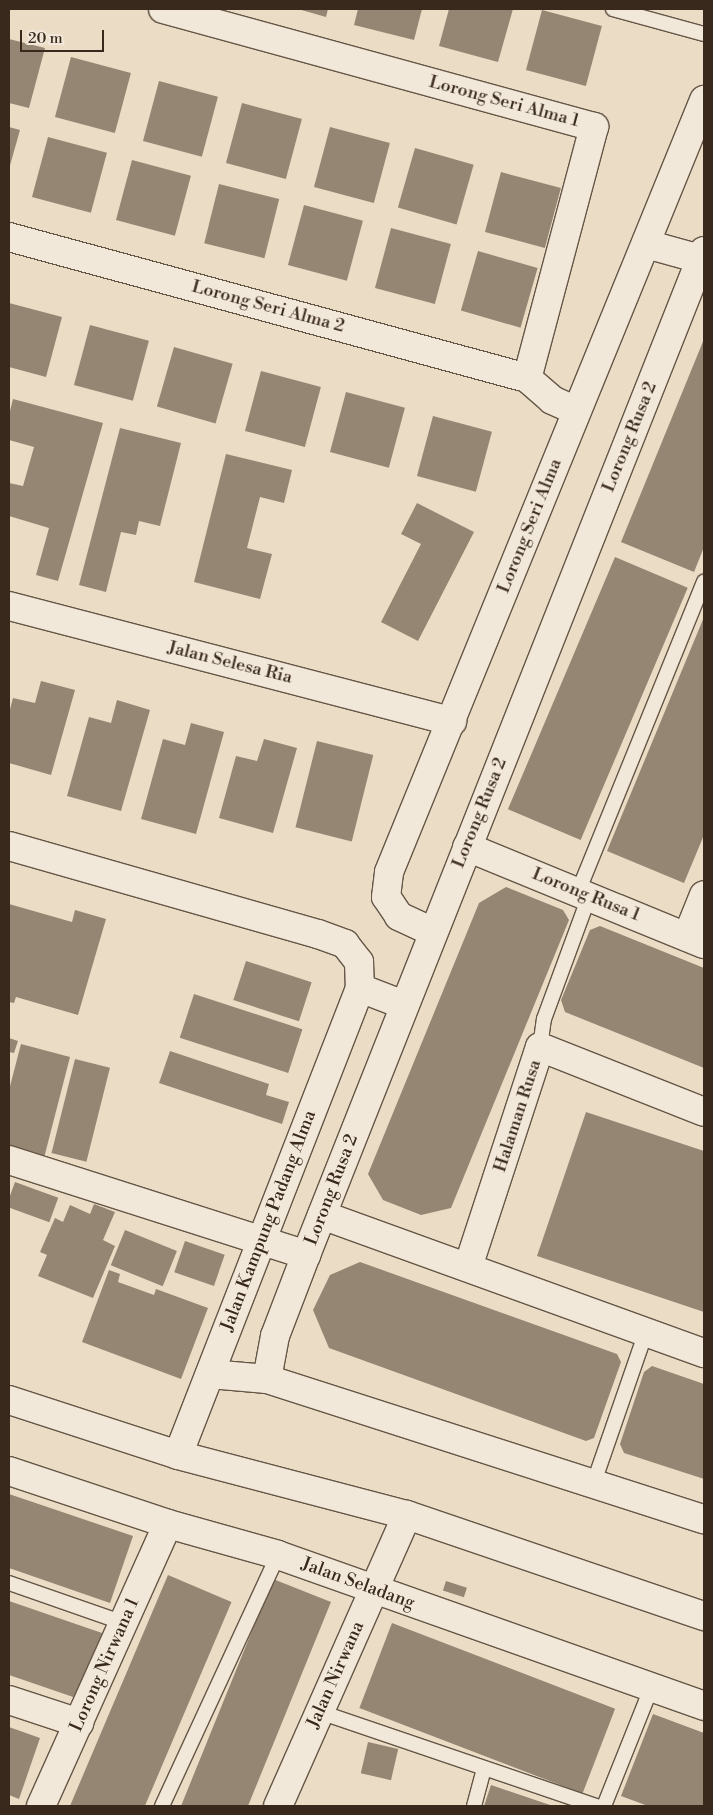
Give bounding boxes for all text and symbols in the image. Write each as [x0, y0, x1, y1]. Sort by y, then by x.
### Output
scale bar [22, 20, 106, 52]
text: 20 m [28, 29, 63, 48]
street label: Lorong Seri Alma 1 [426, 72, 582, 132]
street label: Lorong Seri Alma 2 [189, 276, 347, 338]
street label: Lorong Rusa 2 [598, 379, 662, 495]
street label: Lorong Seri Alma [493, 456, 567, 596]
street label: Jalan Selesa Ria [165, 637, 295, 689]
street label: Lorong Rusa 2 [448, 755, 512, 871]
street label: Lorong Rusa 1 [529, 864, 643, 926]
street label: Halaman Rusa [490, 1057, 546, 1175]
street label: Jalan Kampung Padang Alma [217, 1108, 321, 1334]
street label: Lorong Rusa 2 [301, 1131, 363, 1249]
street label: Jalan Seladang [298, 1554, 418, 1614]
street label: Lorong Nirwana 1 [66, 1595, 144, 1735]
street label: Jalan Nirwana [303, 1618, 369, 1732]

